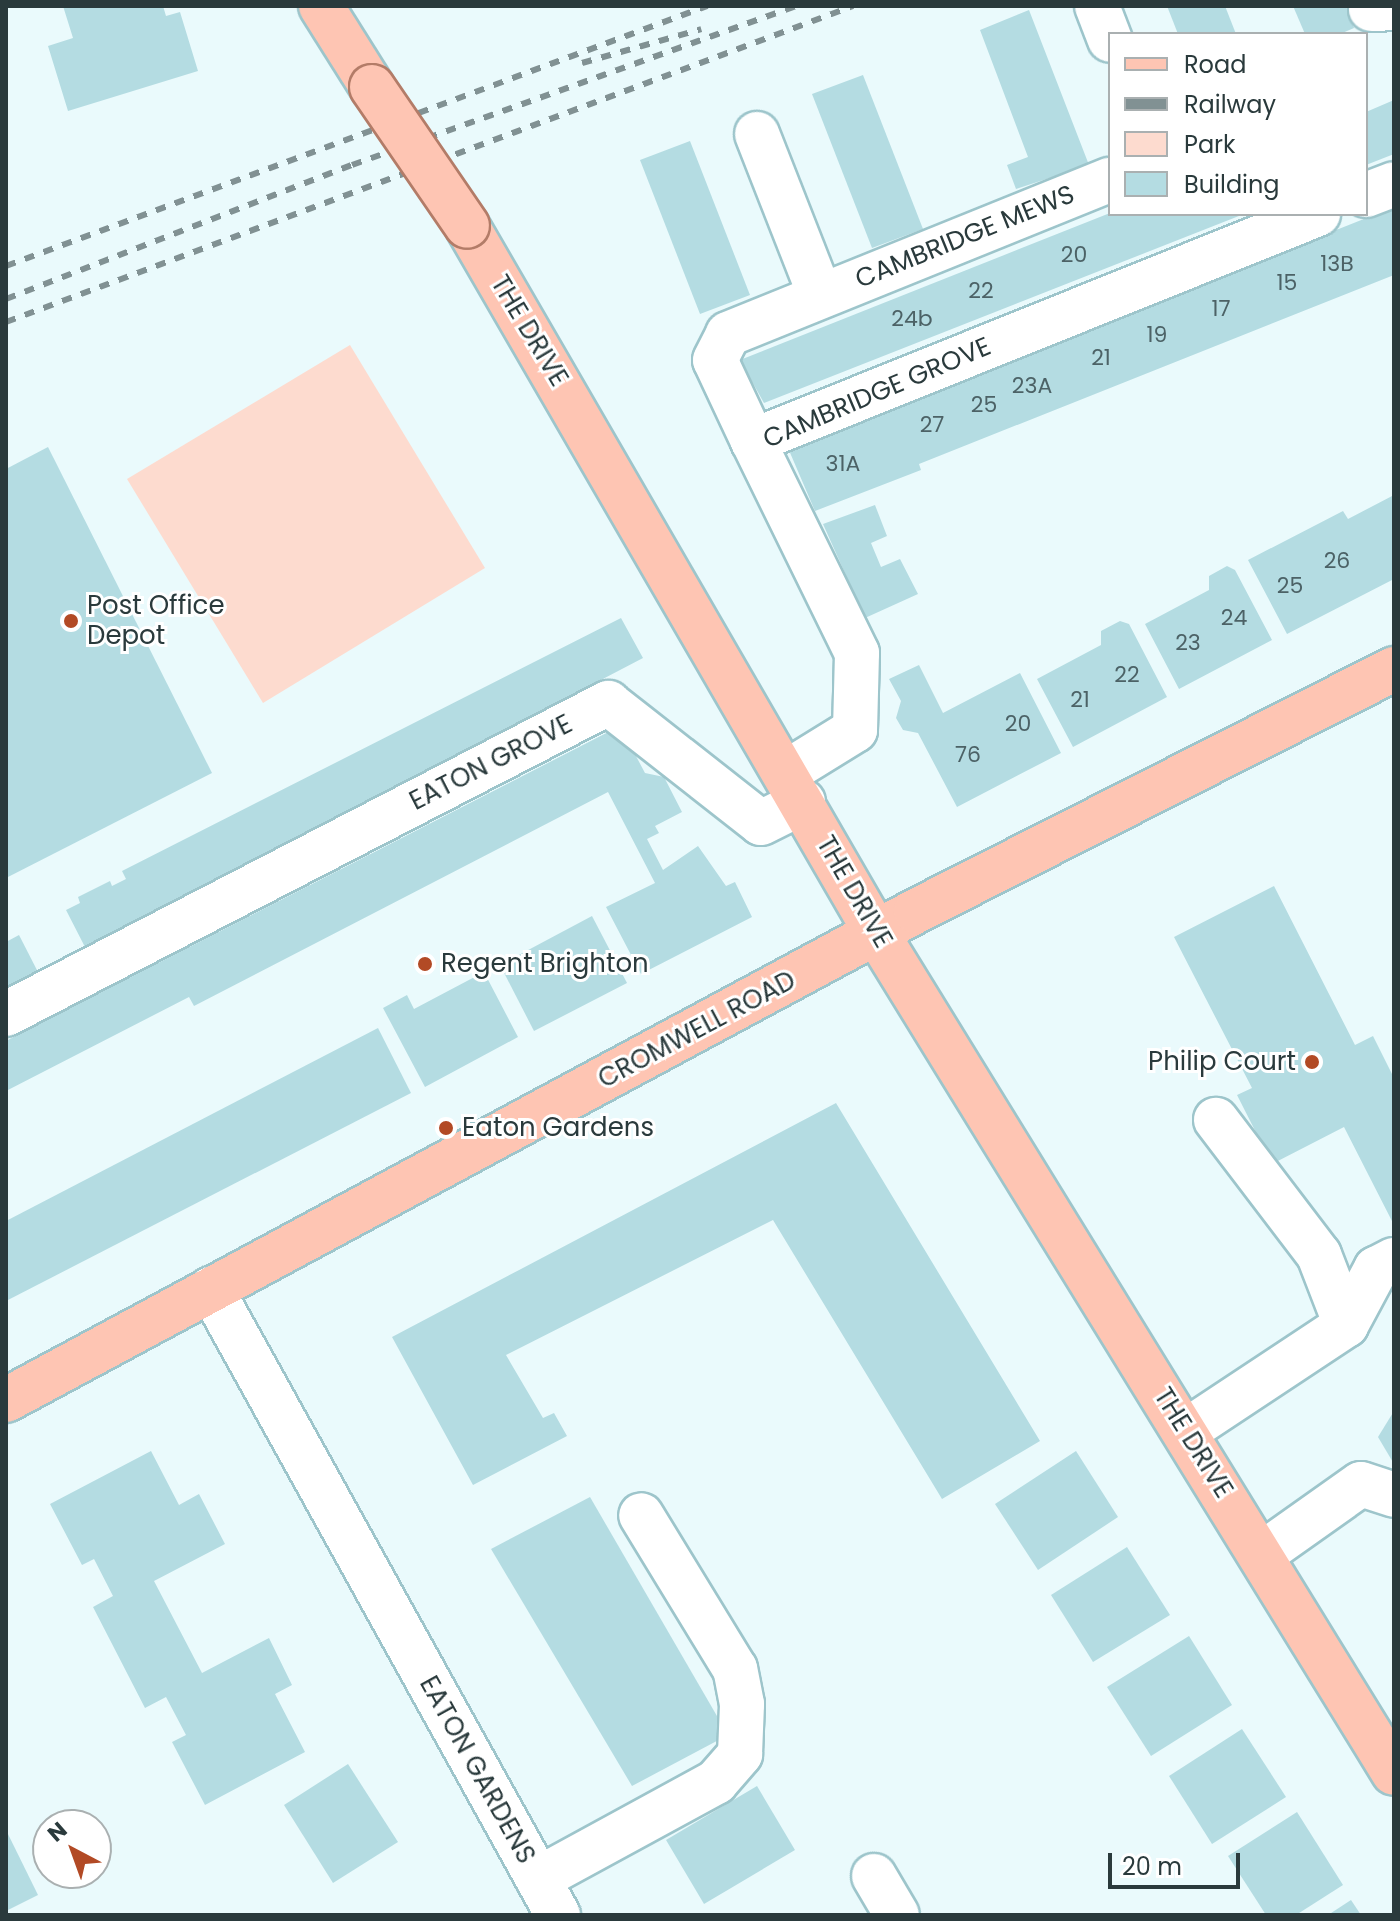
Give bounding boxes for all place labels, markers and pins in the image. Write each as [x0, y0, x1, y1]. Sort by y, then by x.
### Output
place label: Post Office Depot [87, 590, 225, 652]
marker: Post Office Depot [62, 612, 80, 630]
place label: Regent Brighton [441, 948, 649, 980]
marker: Regent Brighton [416, 955, 434, 973]
place label: Philip Court [1148, 1046, 1296, 1078]
marker: Philip Court [1303, 1053, 1321, 1071]
place label: Eaton Gardens [462, 1112, 654, 1144]
marker: Eaton Gardens [437, 1119, 455, 1137]

